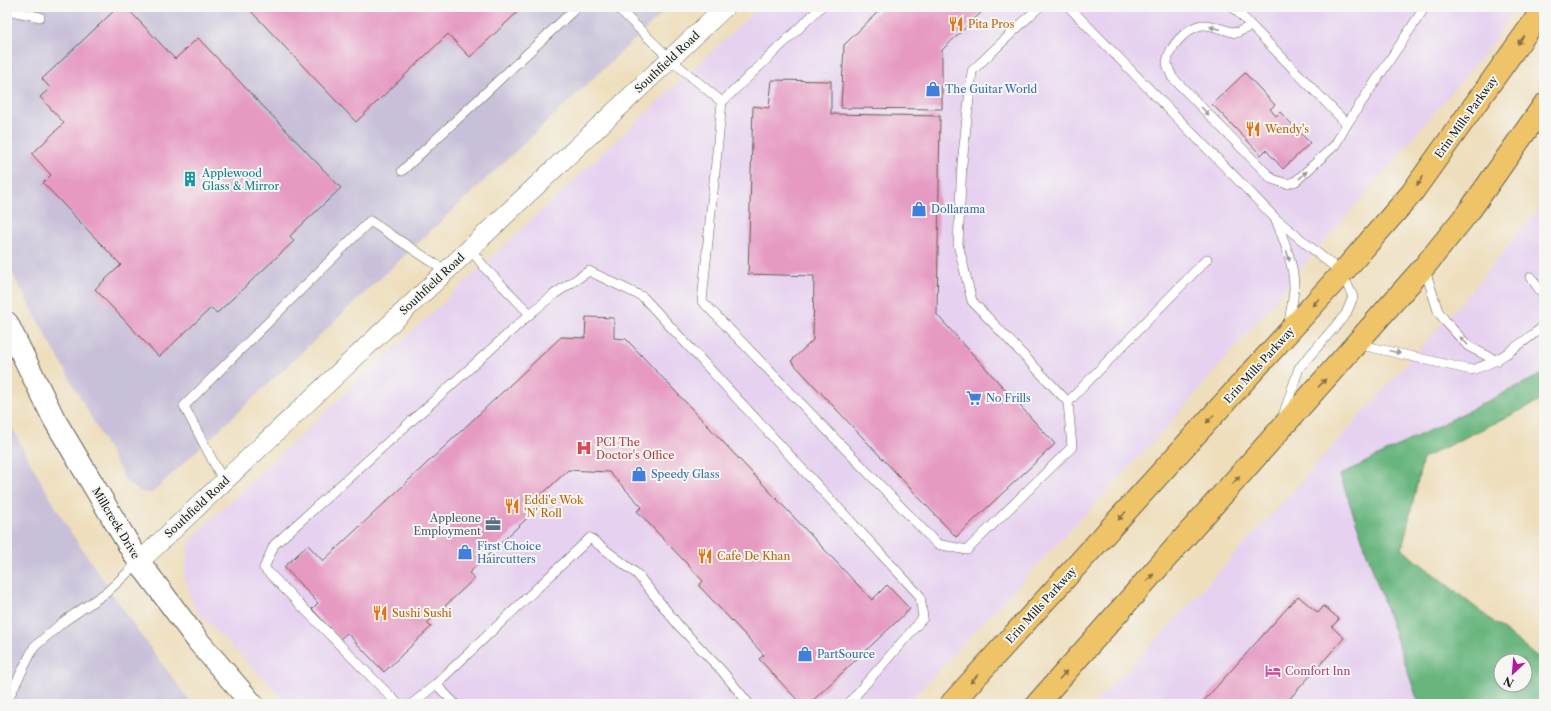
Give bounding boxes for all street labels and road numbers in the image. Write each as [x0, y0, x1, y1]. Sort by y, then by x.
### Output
street label: Southfield Road [631, 28, 703, 96]
street label: Erin Mills Parkway [1431, 72, 1501, 161]
street label: Southfield Road [396, 250, 468, 318]
street label: Erin Mills Parkway [1221, 323, 1298, 406]
street label: Southfield Road [161, 473, 233, 541]
street label: Millcreek Drive [89, 485, 143, 561]
street label: Erin Mills Parkway [1003, 563, 1080, 646]

